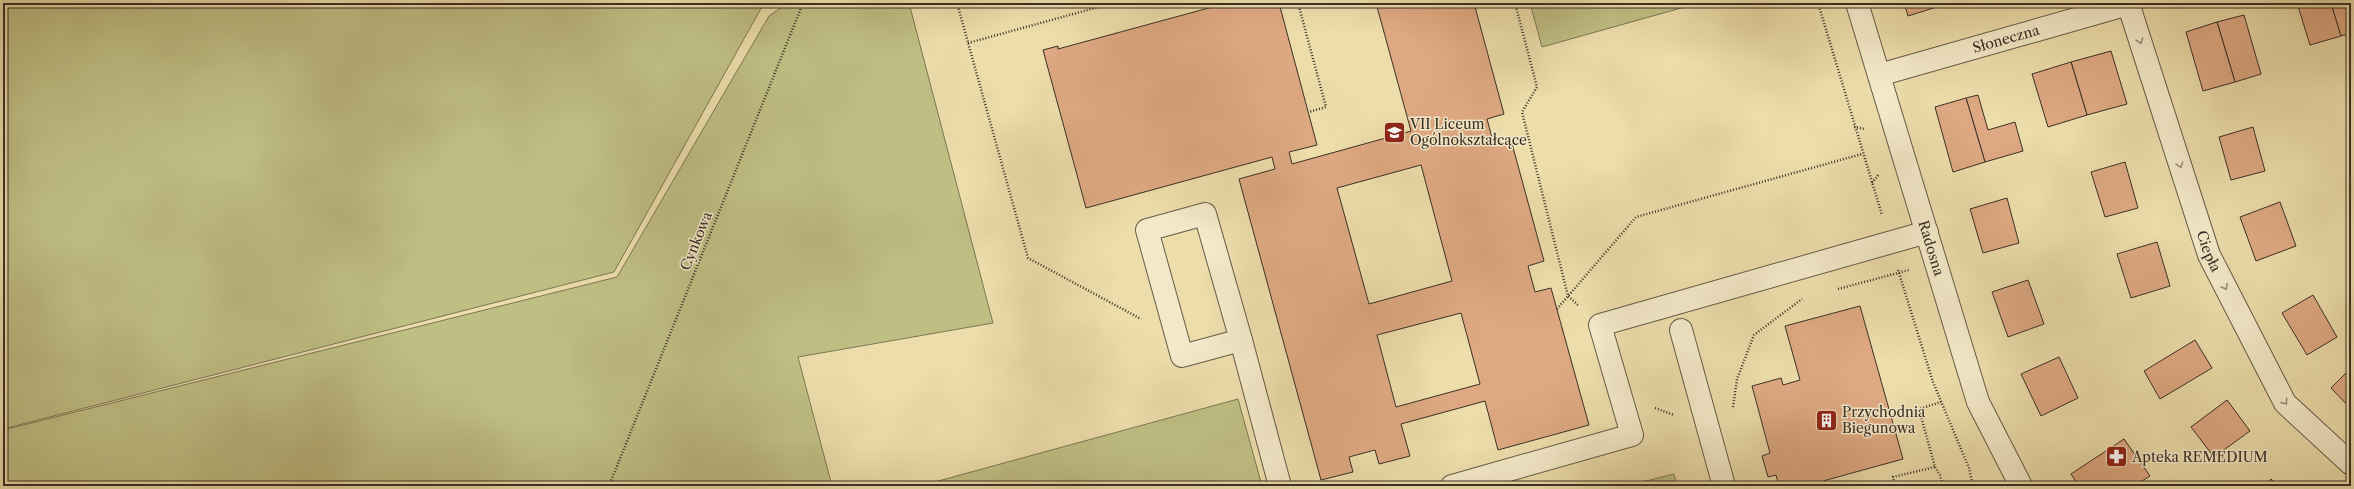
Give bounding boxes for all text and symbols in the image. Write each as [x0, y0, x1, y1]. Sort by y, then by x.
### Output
street label: Słoneczna [1971, 21, 2042, 57]
one-way arrow [2135, 38, 2144, 45]
place label: VII Liceum Ogólnokształcące [1409, 115, 1527, 149]
school or university icon: VII Liceum Ogólnokształcące [1382, 119, 1408, 145]
one-way arrow [2175, 161, 2184, 168]
street label: Cynkowa [676, 208, 716, 273]
street label: Radosna [1914, 218, 1948, 278]
street label: Ciepła [2193, 228, 2225, 276]
one-way arrow [2220, 282, 2228, 290]
one-way arrow [2280, 397, 2287, 404]
place label: Przychodnia Biegunowa [1842, 403, 1926, 437]
building icon: Przychodnia Biegunowa [1813, 407, 1839, 433]
pharmacy icon: Apteka REMEDIUM [2104, 444, 2130, 470]
place label: Apteka REMEDIUM [2131, 448, 2268, 466]

